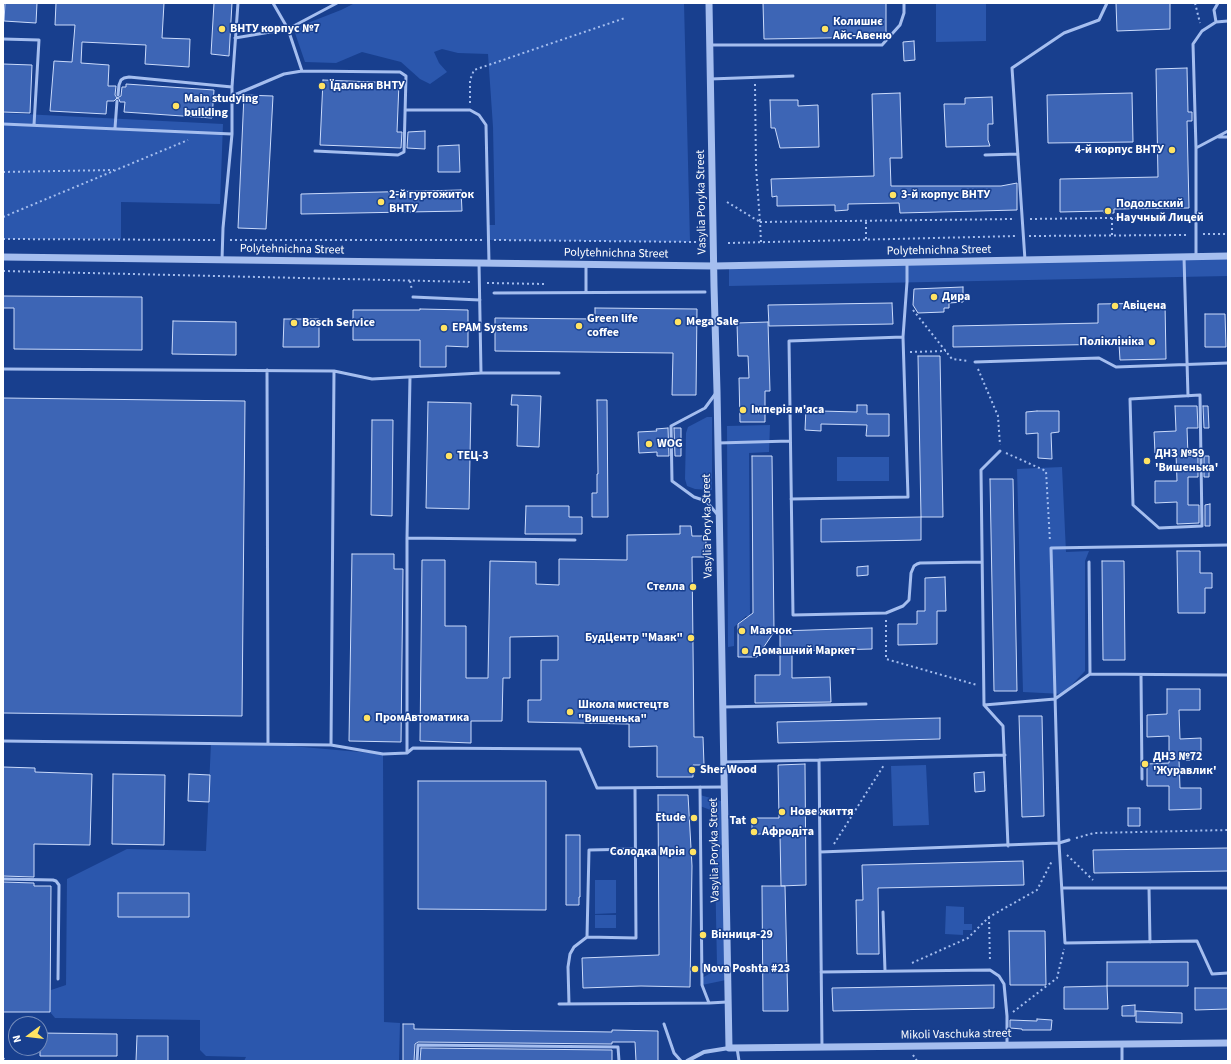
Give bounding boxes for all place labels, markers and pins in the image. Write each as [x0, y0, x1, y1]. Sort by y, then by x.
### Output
place label: Колишнє Айс-Авеню [833, 15, 892, 43]
place label: ВНТУ корпус №7 [230, 22, 320, 36]
marker: ВНТУ корпус №7 [217, 24, 227, 34]
marker: Колишнє Айс-Авеню [820, 24, 830, 34]
place label: Їдальня ВНТУ [330, 79, 405, 93]
marker: Їдальня ВНТУ [317, 81, 327, 91]
place label: Main studying building [184, 92, 258, 120]
marker: Main studying building [171, 101, 181, 111]
place label: 4-й корпус ВНТУ [1075, 143, 1164, 157]
marker: 4-й корпус ВНТУ [1167, 145, 1177, 155]
place label: 2-й гуртожиток ВНТУ [389, 188, 474, 216]
place label: 3-й корпус ВНТУ [901, 188, 990, 202]
marker: 3-й корпус ВНТУ [888, 190, 898, 200]
marker: 2-й гуртожиток ВНТУ [376, 197, 386, 207]
place label: Подольский Научный Лицей [1116, 197, 1204, 225]
marker: Подольский Научный Лицей [1103, 206, 1113, 216]
place label: Дира [942, 290, 970, 304]
marker: Дира [929, 292, 939, 302]
place label: Авіцена [1123, 299, 1166, 313]
marker: Авіцена [1110, 301, 1120, 311]
place label: Green life coffee [587, 312, 638, 340]
place label: Mega Sale [686, 315, 739, 329]
place label: Bosch Service [302, 316, 375, 330]
marker: Mega Sale [673, 317, 683, 327]
marker: Bosch Service [289, 318, 299, 328]
place label: EPAM Systems [452, 321, 528, 335]
marker: Green life coffee [574, 321, 584, 331]
marker: EPAM Systems [439, 323, 449, 333]
place label: Поліклініка [1079, 335, 1144, 349]
marker: Поліклініка [1147, 337, 1157, 347]
place label: Імперія м'яса [751, 403, 824, 417]
marker: Імперія м'яса [738, 405, 748, 415]
place label: WOG [657, 437, 683, 451]
marker: WOG [644, 439, 654, 449]
place label: ДНЗ №59 'Вишенька' [1155, 447, 1218, 475]
place label: ТЕЦ-3 [457, 449, 488, 463]
marker: ТЕЦ-3 [444, 451, 454, 461]
marker: ДНЗ №59 'Вишенька' [1142, 456, 1152, 466]
place label: Стелла [646, 580, 685, 594]
marker: Стелла [688, 582, 698, 592]
place label: Маячок [750, 624, 792, 638]
marker: Маячок [737, 626, 747, 636]
place label: БудЦентр "Маяк" [585, 631, 683, 645]
marker: БудЦентр "Маяк" [686, 633, 696, 643]
place label: Домашний Маркет [753, 644, 856, 658]
marker: Домашний Маркет [740, 646, 750, 656]
place label: Школа мистецтв "Вишенька" [578, 698, 669, 726]
marker: Школа мистецтв "Вишенька" [565, 707, 575, 717]
place label: ПромАвтоматика [375, 711, 469, 725]
marker: ПромАвтоматика [362, 713, 372, 723]
place label: ДНЗ №72 'Журавлик' [1153, 750, 1216, 778]
marker: ДНЗ №72 'Журавлик' [1140, 759, 1150, 769]
place label: Sher Wood [700, 763, 757, 777]
marker: Sher Wood [687, 765, 697, 775]
place label: Нове життя [790, 805, 854, 819]
marker: Нове життя [777, 807, 787, 817]
place label: Etude [655, 811, 686, 825]
marker: Etude [689, 813, 699, 823]
place label: Tat [729, 814, 746, 828]
marker: Tat [749, 816, 759, 826]
place label: Афродіта [762, 825, 814, 839]
marker: Афродіта [749, 827, 759, 837]
place label: Солодка Мрія [610, 845, 685, 859]
marker: Солодка Мрія [688, 847, 698, 857]
place label: Вінниця-29 [711, 928, 773, 942]
marker: Вінниця-29 [698, 930, 708, 940]
place label: Nova Poshta #23 [703, 962, 790, 976]
marker: Nova Poshta #23 [690, 964, 700, 974]

